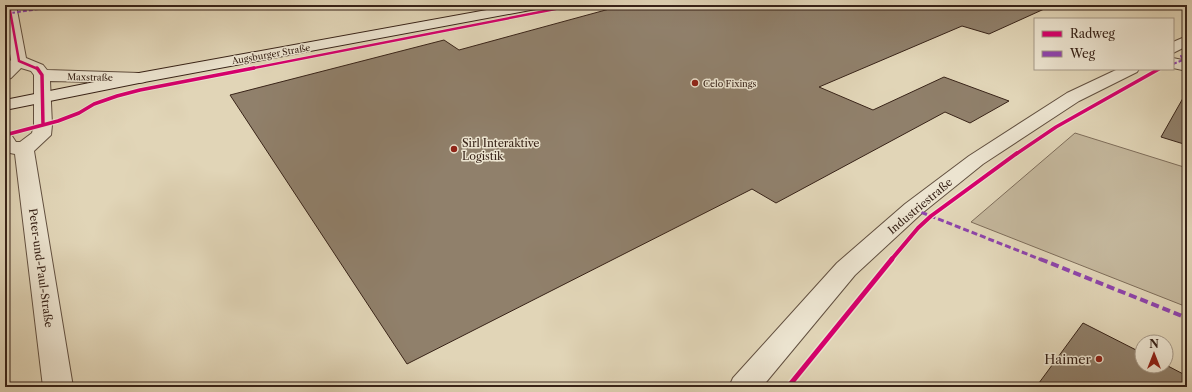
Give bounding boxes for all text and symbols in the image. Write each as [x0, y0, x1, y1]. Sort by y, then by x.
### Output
legend [1034, 18, 1174, 70]
text: Radweg [1070, 26, 1116, 41]
street label: Augsburger Straße [230, 42, 311, 67]
text: Weg [1069, 46, 1096, 61]
street label: Maxstraße [67, 71, 113, 83]
marker: Celo Fixings [690, 78, 700, 88]
place label: Celo Fixings [703, 78, 757, 89]
place label: Sirl Interaktive Logistik [462, 136, 539, 163]
marker: Sirl Interaktive Logistik [449, 144, 459, 154]
street label: Industriestraße [885, 175, 955, 237]
street label: Peter-und-Paul-Straße [26, 207, 56, 329]
north arrow [1134, 334, 1174, 374]
text: N [1149, 337, 1159, 351]
place label: Haimer [1044, 351, 1092, 367]
marker: Haimer [1094, 354, 1104, 364]

